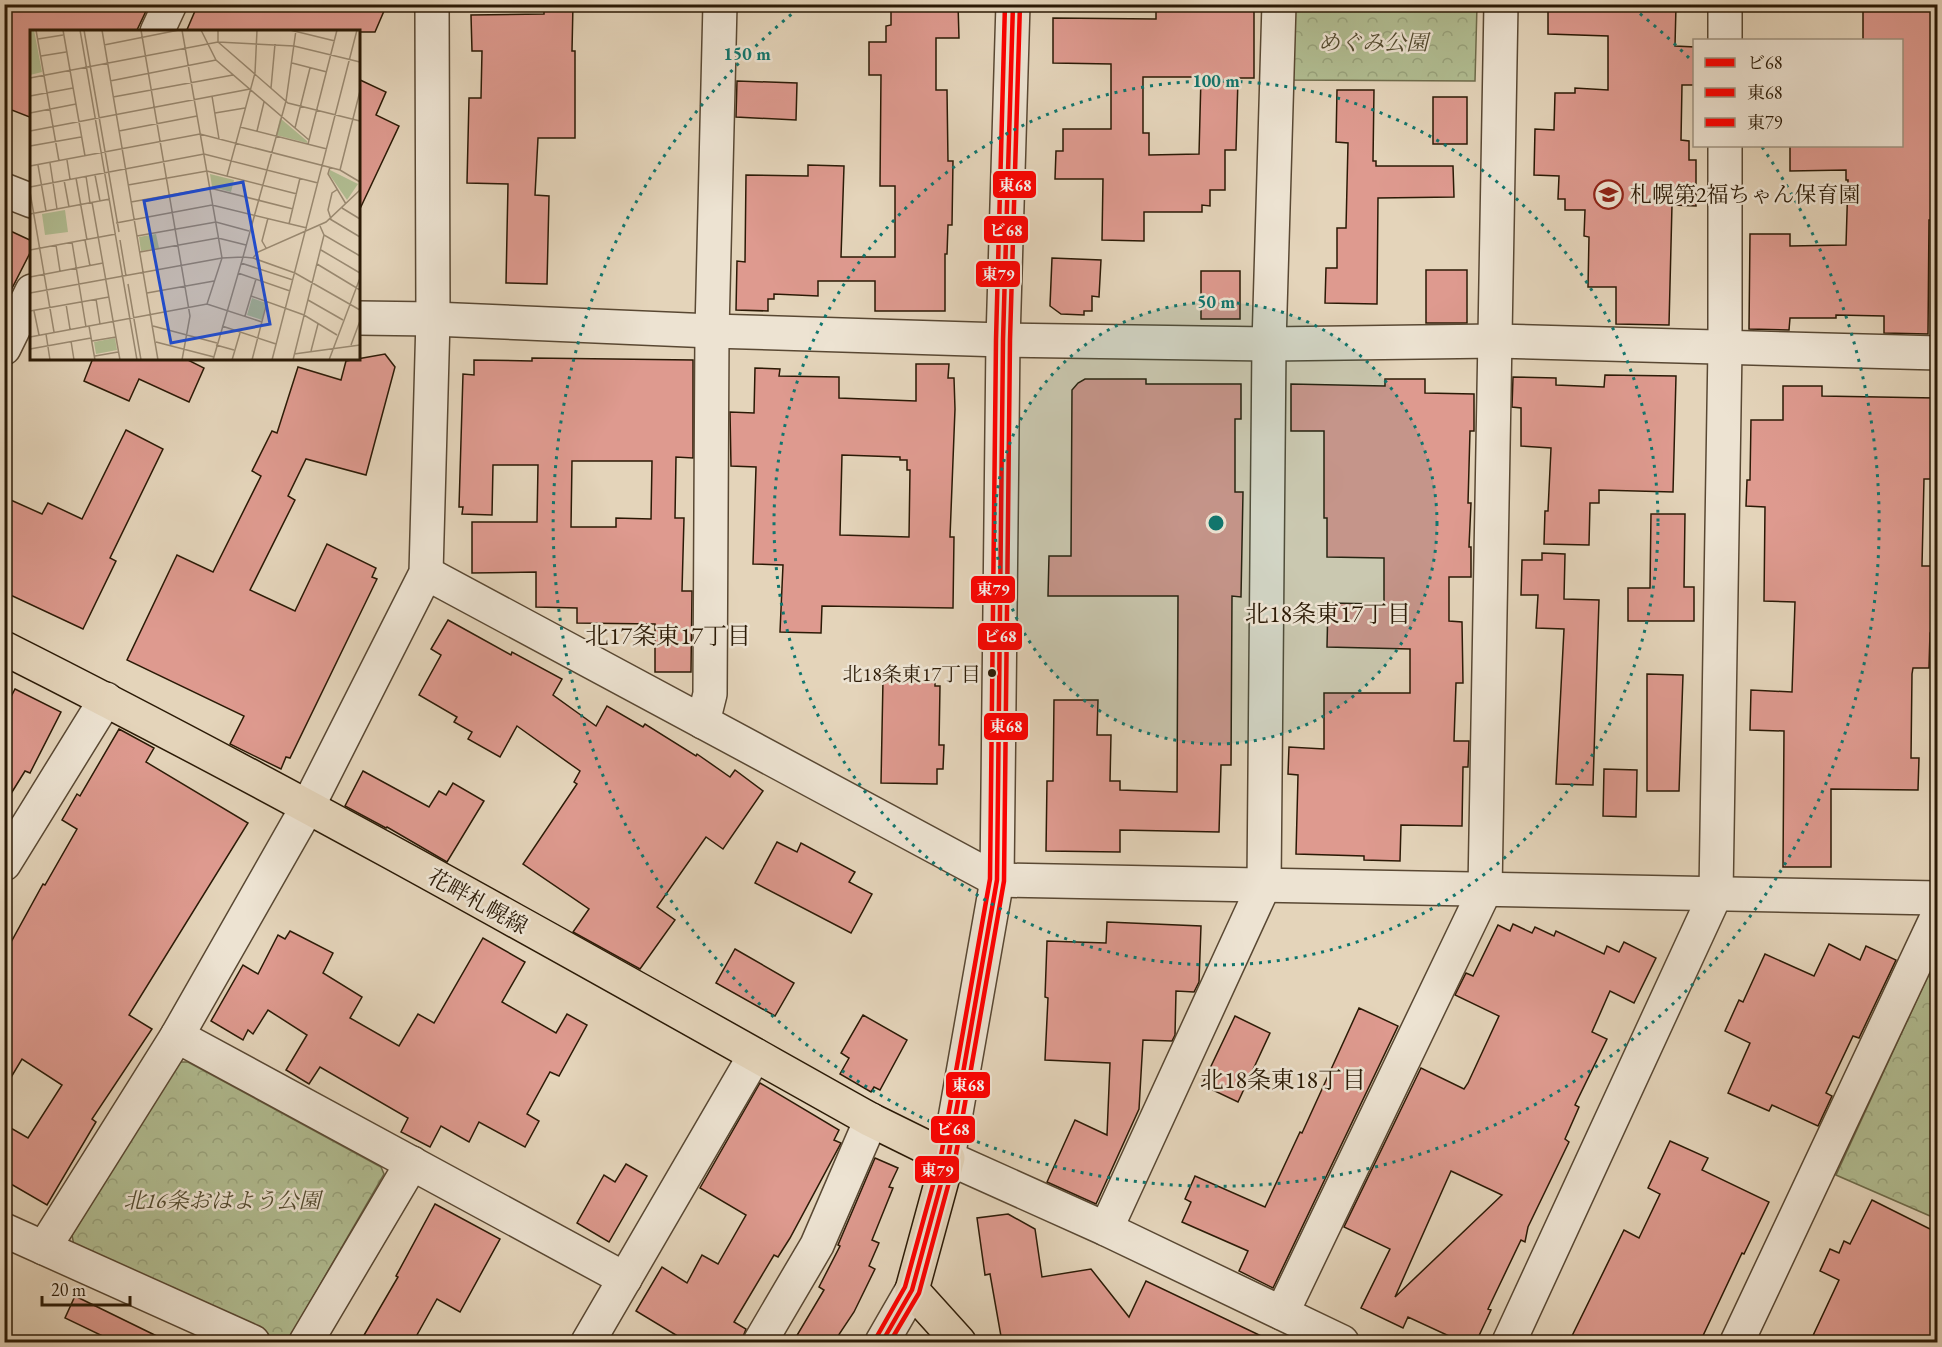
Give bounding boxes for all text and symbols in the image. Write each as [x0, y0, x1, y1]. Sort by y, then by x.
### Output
park label: めぐみ公園 [1318, 28, 1431, 57]
inset map [30, 30, 360, 360]
legend [1693, 39, 1903, 147]
text: 150 m [723, 42, 771, 65]
text: ビ68 [1747, 51, 1782, 74]
text: 100 m [1192, 69, 1240, 92]
text: 東68 [1747, 81, 1782, 104]
text: 東79 [1747, 111, 1783, 134]
line badge: 東68 [992, 170, 1037, 199]
text: 東68 [999, 175, 1031, 196]
school or university icon: 札幌第2福ちゃん保育園 [1593, 178, 1625, 210]
place label: 札幌第2福ちゃん保育園 [1630, 180, 1861, 209]
line badge: ビ68 [983, 215, 1029, 244]
text: ビ68 [990, 220, 1022, 241]
line badge: 東79 [975, 260, 1021, 288]
text: 東79 [982, 264, 1015, 285]
text: 50 m [1197, 290, 1235, 313]
centre of rings [1206, 513, 1226, 533]
line badge: 東79 [970, 575, 1016, 604]
text: 東79 [977, 579, 1010, 600]
district label: 北18条東17丁目 [1245, 598, 1411, 629]
district label: 北17条東17丁目 [585, 620, 751, 651]
line badge: ビ68 [977, 622, 1023, 651]
text: ビ68 [984, 626, 1016, 647]
place label: 北18条東17丁目 [843, 661, 981, 687]
marker: 北18条東17丁目 [986, 667, 998, 679]
line badge: 東68 [983, 712, 1029, 741]
text: 東68 [990, 716, 1022, 737]
street label: 花畔札幌線 [423, 862, 533, 941]
district label: 北18条東18丁目 [1200, 1064, 1366, 1095]
line badge: 東68 [945, 1071, 991, 1099]
text: 東68 [952, 1075, 984, 1096]
line badge: ビ68 [930, 1115, 976, 1144]
text: ビ68 [937, 1119, 969, 1140]
line badge: 東79 [914, 1155, 960, 1184]
text: 東79 [921, 1160, 954, 1181]
park label: 北16条おはよう公園 [123, 1186, 324, 1215]
scale bar [42, 1269, 130, 1307]
text: 20 m [51, 1278, 86, 1301]

